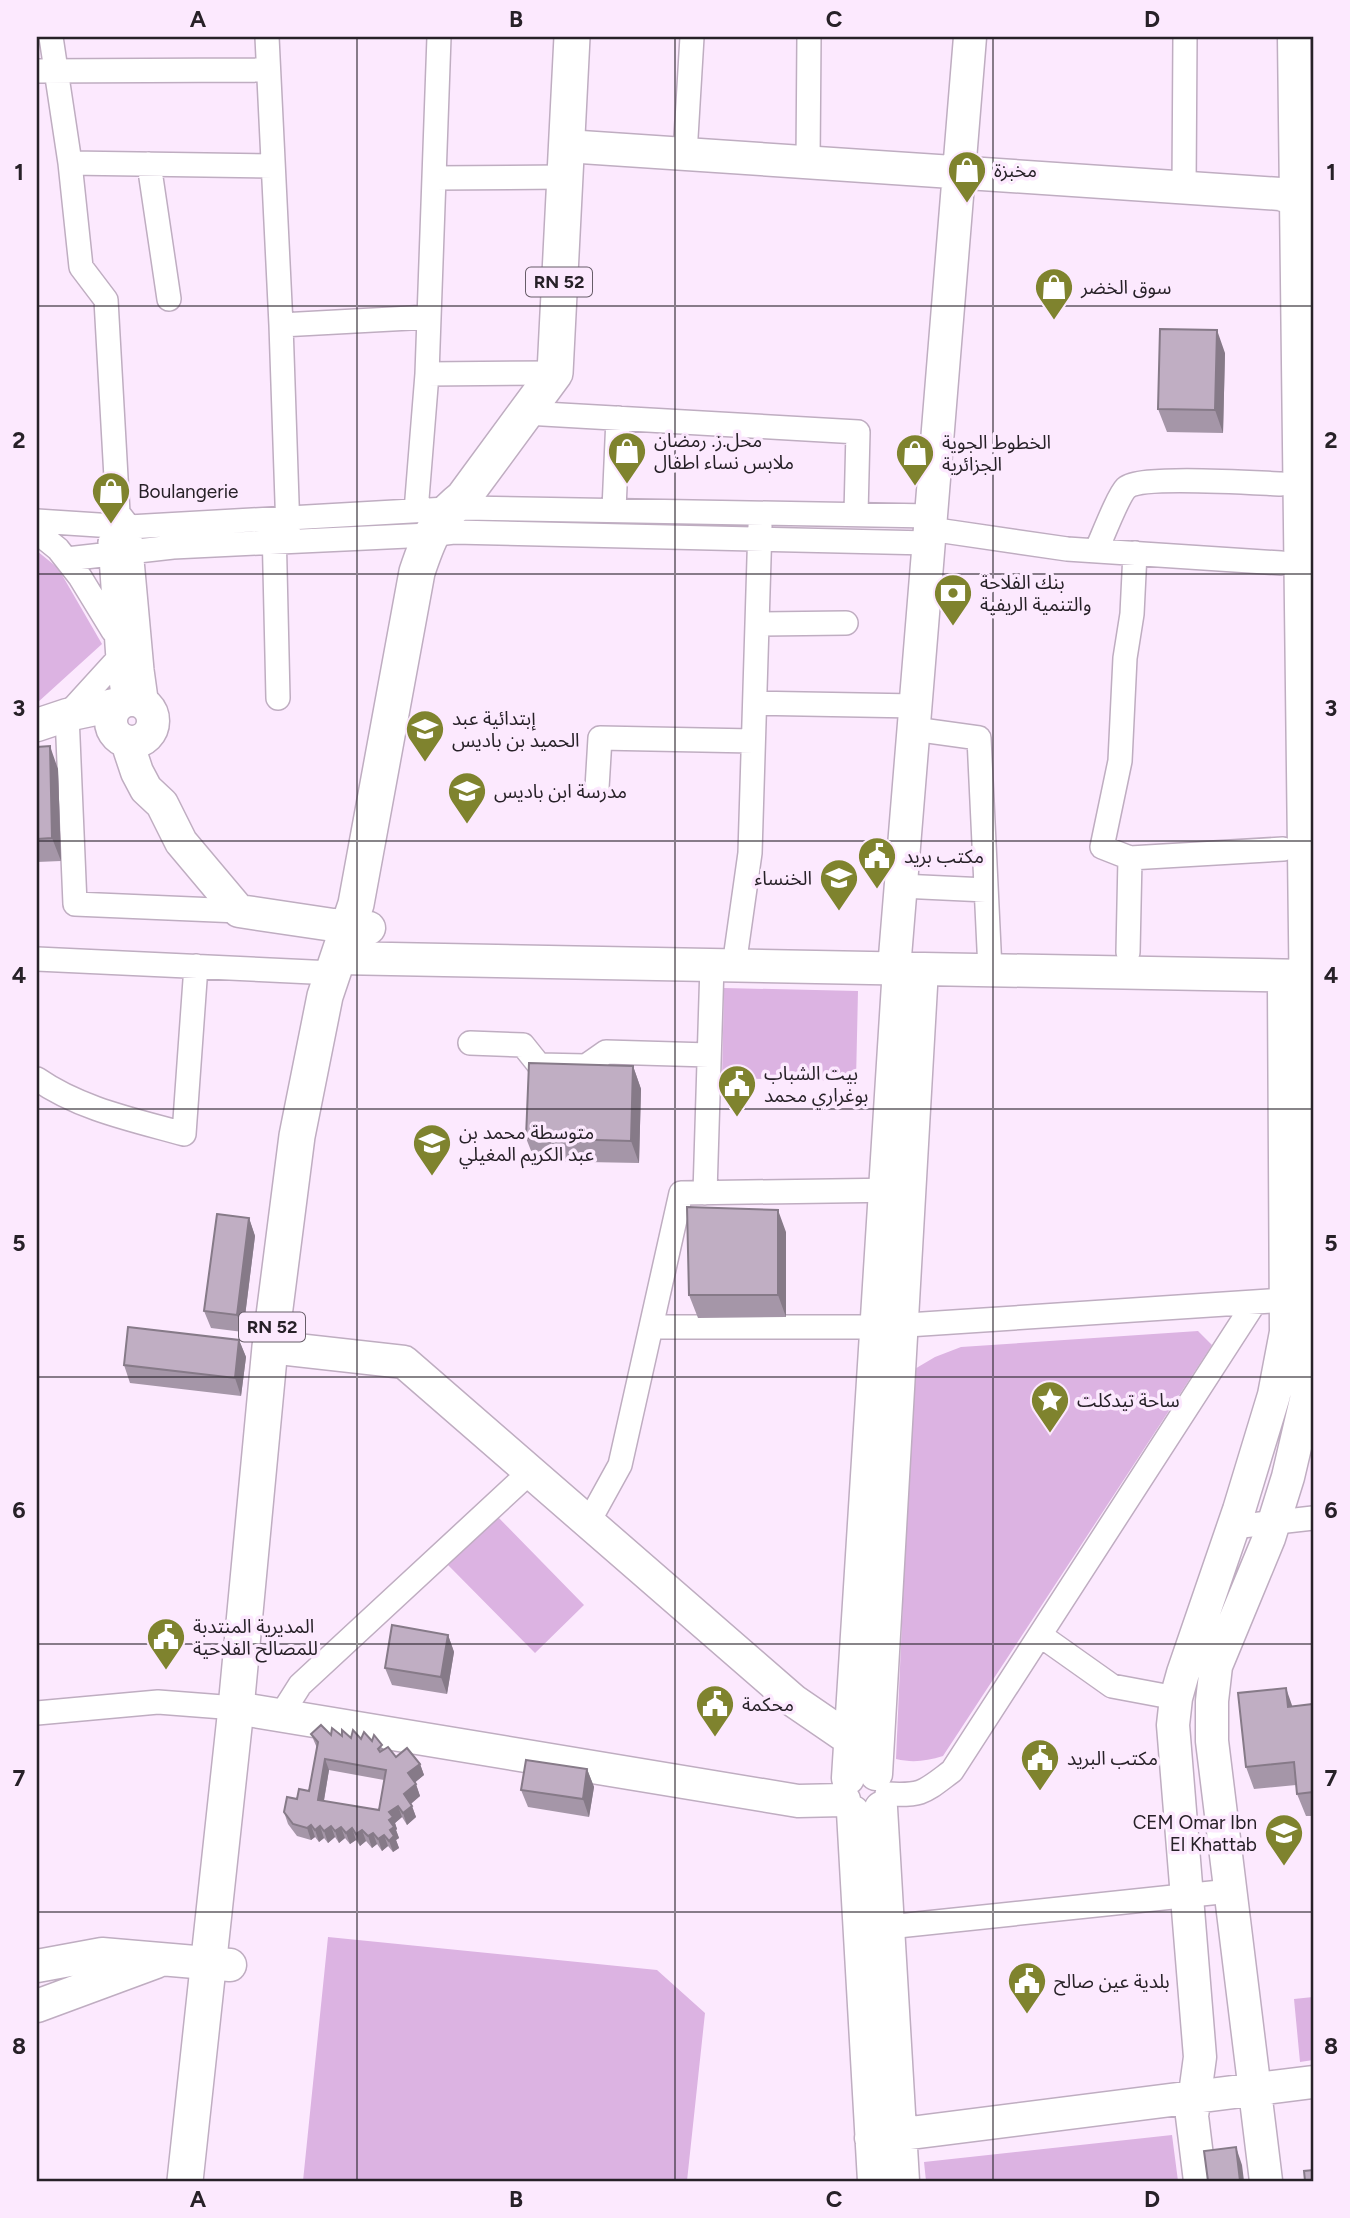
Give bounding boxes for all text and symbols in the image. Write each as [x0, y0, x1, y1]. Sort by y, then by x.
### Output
text: A [190, 5, 207, 33]
text: B [509, 5, 523, 33]
text: C [826, 5, 843, 33]
text: D [1144, 5, 1160, 33]
shop icon: مخبزة [946, 149, 988, 204]
text: 1 [14, 158, 24, 186]
text: 1 [1326, 158, 1336, 186]
place label: مخبزة [994, 159, 1037, 182]
shop icon: سوق الخضر [1033, 266, 1075, 321]
road number: RN 52 [526, 268, 592, 296]
place label: سوق الخضر [1080, 276, 1171, 299]
text: 2 [12, 426, 26, 454]
text: 2 [1324, 426, 1338, 454]
place label: محل.ز. رمضان ملابس نساء اطفال [654, 429, 794, 474]
shop icon: محل.ز. رمضان ملابس نساء اطفال [606, 430, 648, 485]
place label: الخطوط الجوية الجزائرية [942, 431, 1051, 476]
shop icon: الخطوط الجوية الجزائرية [894, 432, 936, 487]
shop icon: Boulangerie [90, 470, 132, 525]
place label: Boulangerie [138, 480, 238, 503]
place label: بنك الفلاحة والتنمية الريفية [980, 571, 1091, 616]
bank icon: بنك الفلاحة والتنمية الريفية [932, 572, 974, 627]
text: 3 [13, 694, 25, 722]
text: 3 [1325, 694, 1337, 722]
place label: إبتدائية عبد الحميد بن باديس [452, 707, 580, 752]
school or university icon: إبتدائية عبد الحميد بن باديس [404, 708, 446, 763]
school or university icon: مدرسة ابن باديس [446, 770, 488, 825]
place label: مدرسة ابن باديس [494, 780, 627, 803]
public building icon: مكتب بريد [856, 835, 898, 890]
place label: مكتب بريد [904, 845, 984, 868]
school or university icon: الخنساء [818, 857, 860, 912]
place label: الخنساء [754, 867, 812, 890]
text: 4 [12, 961, 26, 989]
text: 4 [1324, 961, 1338, 989]
place label: بيت الشباب بوغراري محمد [764, 1062, 868, 1110]
public building icon: بيت الشباب بوغراري محمد [716, 1063, 758, 1118]
place label: متوسطة محمد بن عبد الكريم المغيلي [459, 1121, 594, 1169]
school or university icon: متوسطة محمد بن عبد الكريم المغيلي [411, 1122, 453, 1177]
text: 5 [12, 1229, 26, 1257]
text: 5 [1324, 1229, 1338, 1257]
road number: RN 52 [239, 1312, 305, 1342]
place icon: ساحة تيدكلت [1029, 1379, 1071, 1434]
place label: ساحة تيدكلت [1077, 1389, 1180, 1412]
text: 6 [12, 1496, 26, 1524]
text: 6 [1324, 1496, 1338, 1524]
place label: المديرية المنتدبة للمصالح الفلاحية [193, 1615, 318, 1663]
public building icon: المديرية المنتدبة للمصالح الفلاحية [145, 1616, 187, 1671]
public building icon: محكمة [694, 1683, 736, 1738]
place label: محكمة [742, 1693, 794, 1716]
public building icon: مكتب البريد [1019, 1737, 1061, 1792]
place label: مكتب البريد [1067, 1747, 1158, 1770]
text: 7 [13, 1764, 26, 1792]
text: 7 [1325, 1764, 1338, 1792]
place label: CEM Omar Ibn El Khattab [1133, 1811, 1257, 1856]
school or university icon: CEM Omar Ibn El Khattab [1263, 1812, 1305, 1867]
public building icon: بلدية عين صالح [1006, 1960, 1048, 2015]
place label: بلدية عين صالح [1054, 1970, 1170, 1996]
text: 8 [12, 2032, 26, 2060]
text: 8 [1324, 2032, 1338, 2060]
text: A [190, 2185, 207, 2213]
text: B [509, 2185, 523, 2213]
text: C [826, 2185, 843, 2213]
text: D [1144, 2185, 1160, 2213]

